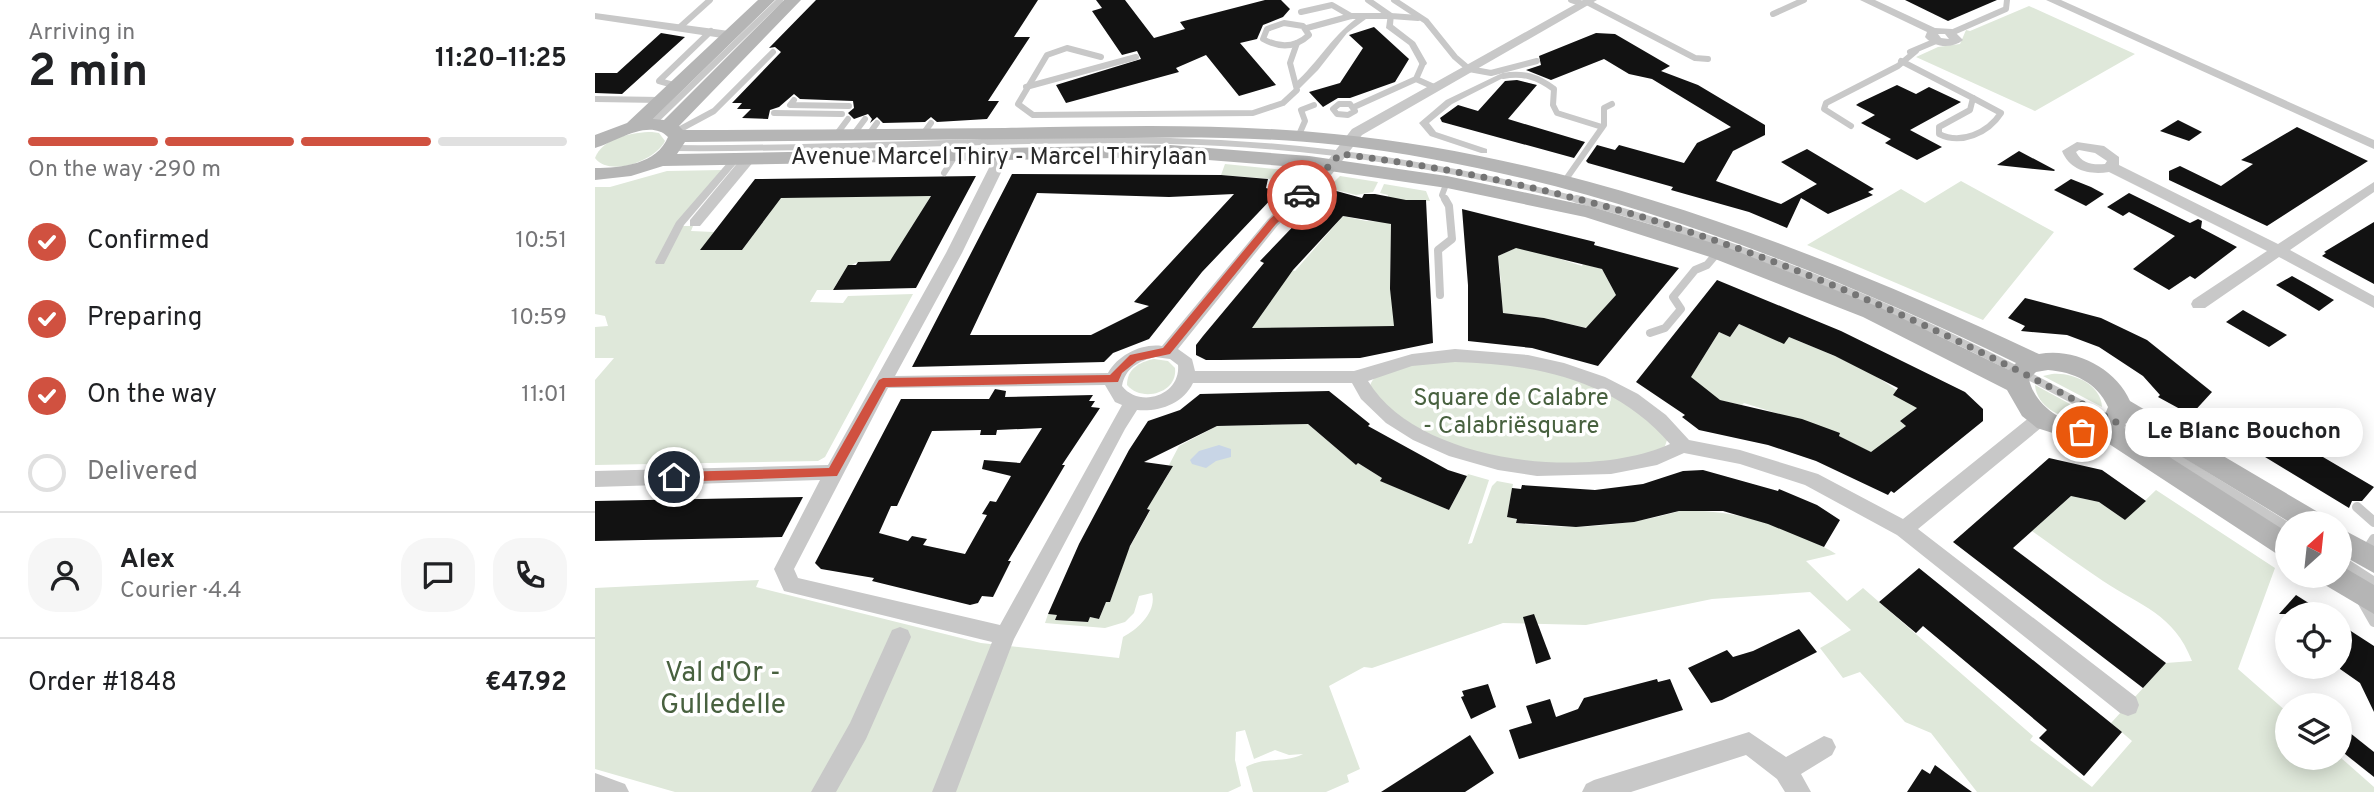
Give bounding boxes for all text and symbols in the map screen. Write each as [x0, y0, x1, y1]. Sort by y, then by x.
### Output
text: Arriving in [28, 19, 135, 48]
text: 11:20–11:25 [435, 43, 567, 76]
text: 2 min [28, 44, 148, 103]
street label: Avenue Marcel Thiry - Marcel Thirylaan [791, 143, 1207, 173]
text: On the way · 290 m [28, 156, 221, 185]
courier [1267, 160, 1337, 230]
icon: car [1283, 176, 1321, 214]
icon: check [28, 223, 66, 261]
text: Confirmed [87, 225, 210, 258]
text: 10:51 [516, 227, 567, 256]
icon: check [28, 300, 66, 338]
text: Preparing [87, 302, 202, 335]
text: 10:59 [511, 304, 567, 333]
icon: check [28, 377, 66, 415]
text: On the way [87, 379, 217, 412]
text: 11:01 [521, 381, 567, 410]
park label: Square de Calabre - Calabriësquare [1413, 384, 1609, 442]
pin [2052, 402, 2112, 462]
callout: Le Blanc Bouchon [2124, 408, 2362, 457]
icon: bag [2063, 413, 2101, 451]
text: Le Blanc Bouchon [2147, 418, 2341, 447]
pin [644, 447, 704, 507]
text: Delivered [87, 456, 198, 489]
icon: home [655, 458, 693, 496]
north arrow [2275, 511, 2352, 588]
map controls [2275, 511, 2352, 770]
button: person [28, 538, 102, 612]
button: chat [401, 538, 475, 612]
button: phone [493, 538, 567, 612]
text: Alex [120, 544, 175, 577]
text: Courier · 4.4 [120, 577, 242, 606]
button: locate [2275, 602, 2352, 679]
park label: Val d'Or - Gulledelle [660, 656, 786, 724]
text: Order #1848 [28, 667, 177, 700]
text: €47.92 [485, 667, 567, 700]
button: layers [2275, 693, 2352, 770]

